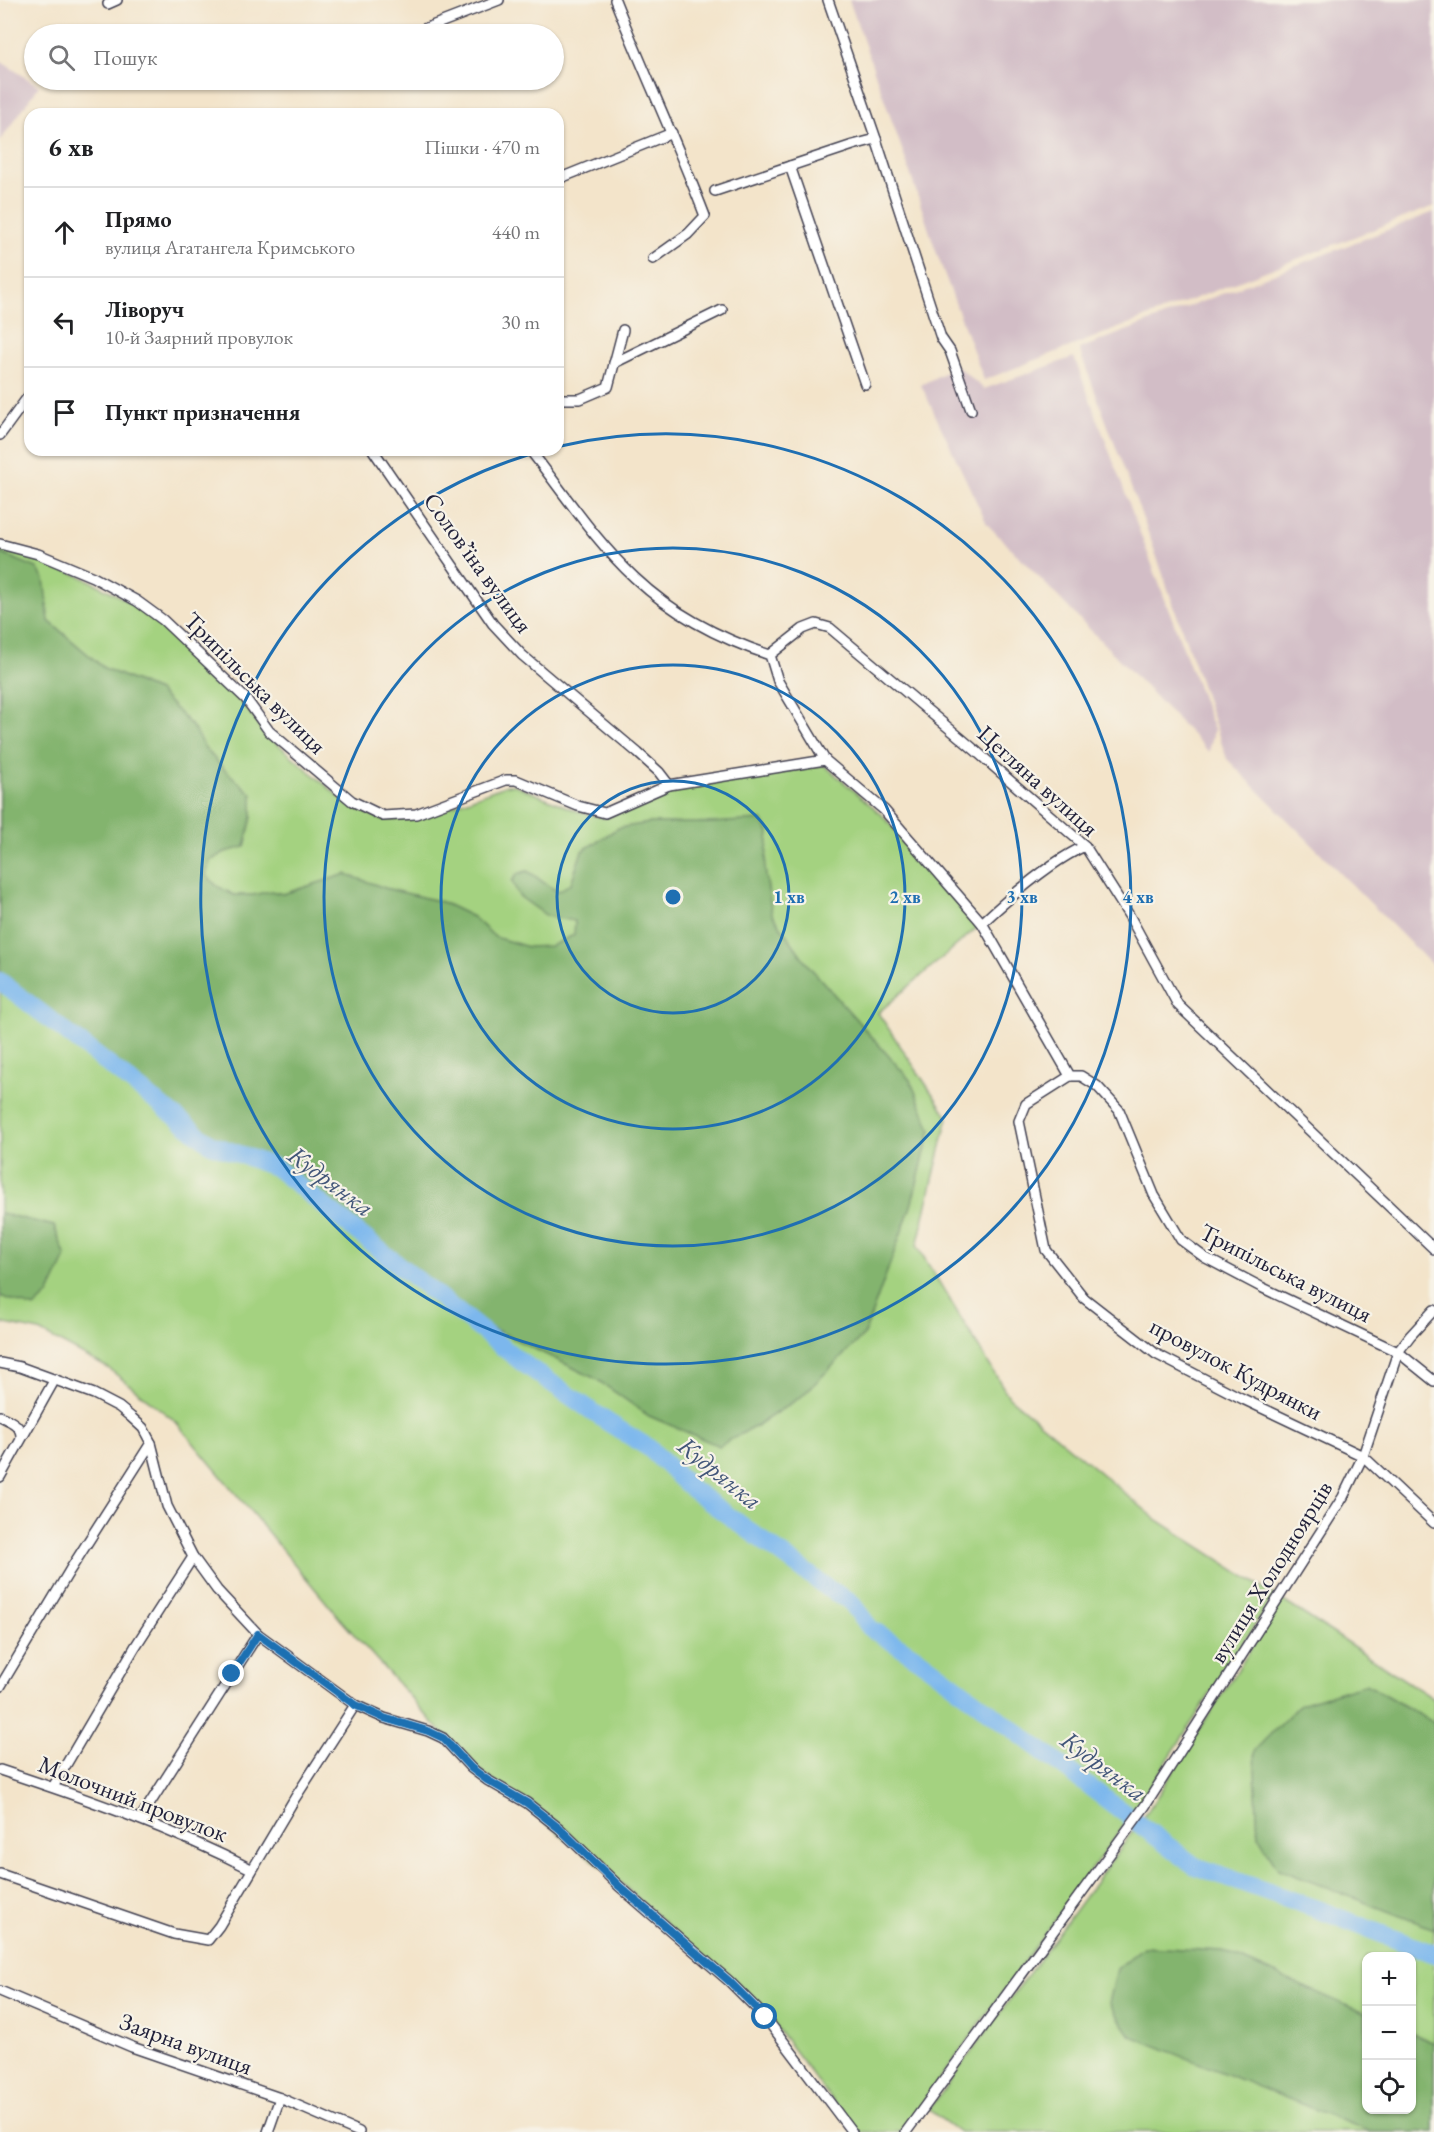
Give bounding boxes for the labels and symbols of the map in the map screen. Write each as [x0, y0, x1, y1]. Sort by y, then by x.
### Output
street label: Соловʼїна вулиця [417, 486, 540, 639]
street label: Трипільська вулиця [177, 605, 333, 761]
street label: Цегляна вулиця [971, 718, 1105, 843]
text: 1 хв [773, 885, 805, 908]
text: 2 хв [889, 885, 921, 908]
text: 3 хв [1006, 885, 1038, 908]
text: 4 хв [1122, 885, 1154, 908]
centre of rings [663, 887, 683, 907]
water label: Кудрянка [280, 1137, 381, 1224]
street label: Трипільська вулиця [1195, 1216, 1378, 1329]
street label: провулок Кудрянки [1145, 1310, 1328, 1427]
water label: Кудрянка [670, 1428, 769, 1517]
street label: вулиця Холодноярців [1202, 1475, 1339, 1669]
route end [218, 1660, 244, 1686]
water label: Кудрянка [1053, 1722, 1154, 1809]
street label: Молочний провулок [34, 1748, 233, 1849]
route start [751, 2003, 777, 2029]
street label: Заярна вулиця [116, 2005, 257, 2082]

